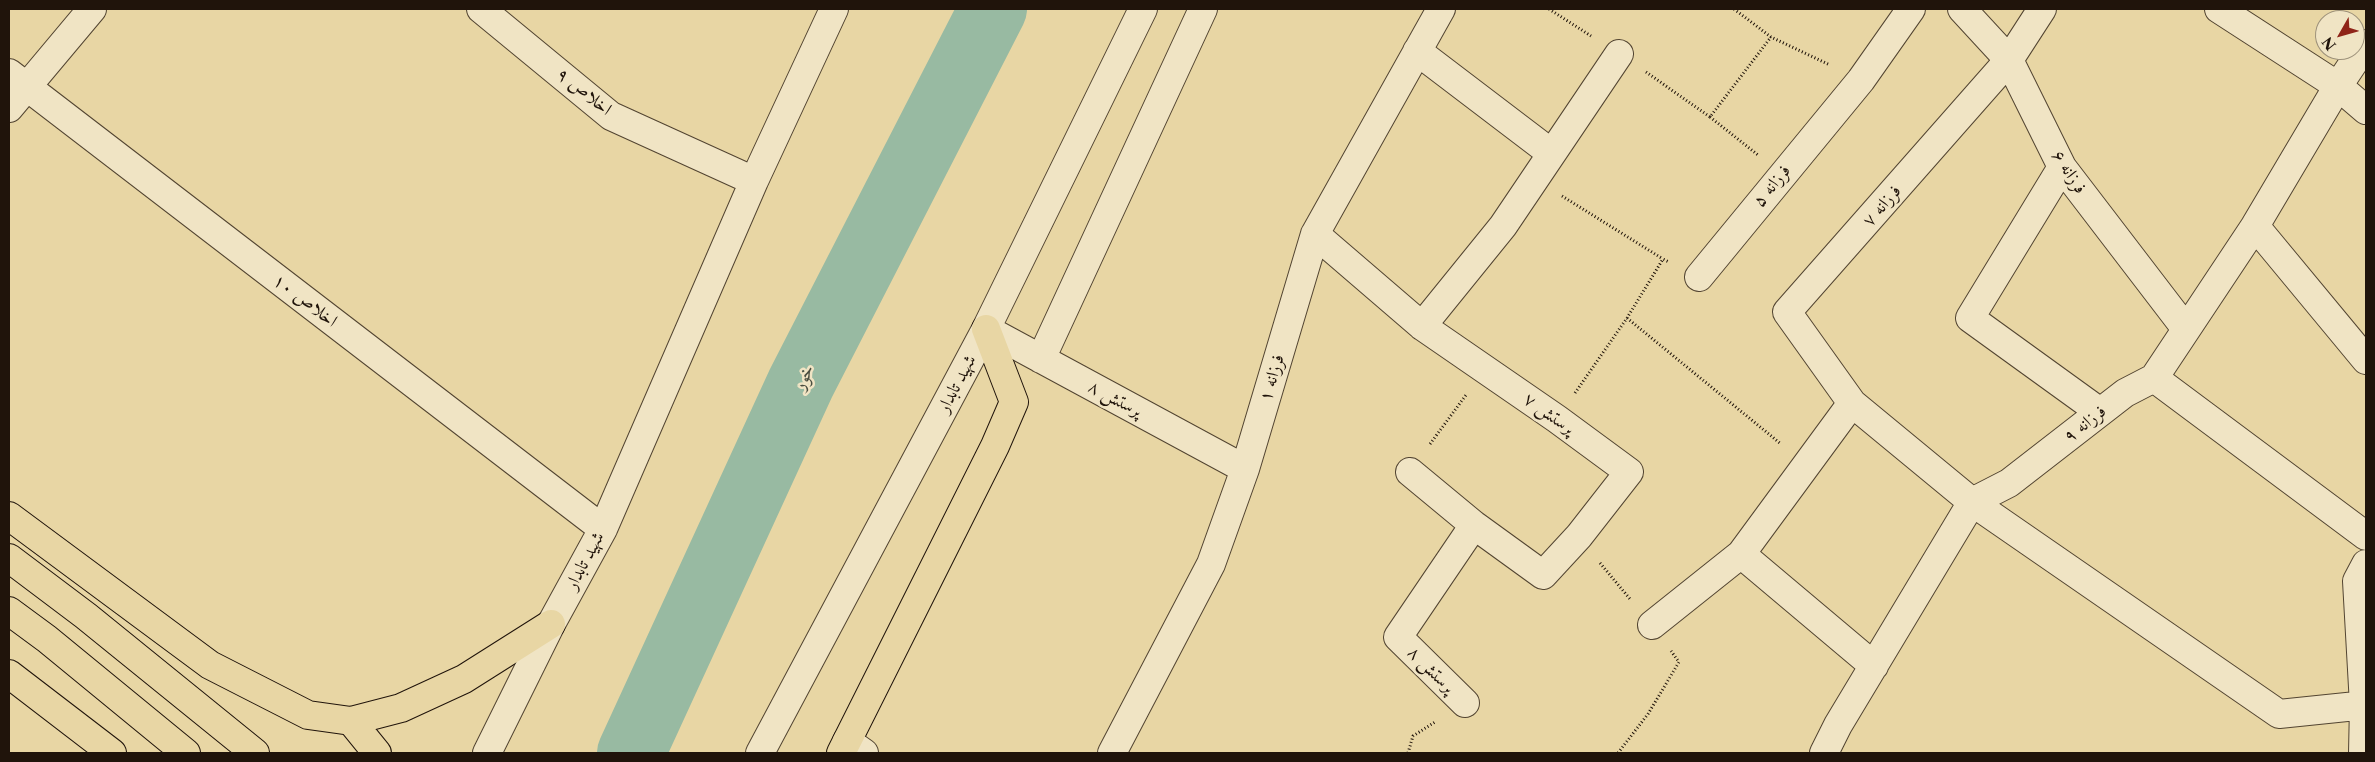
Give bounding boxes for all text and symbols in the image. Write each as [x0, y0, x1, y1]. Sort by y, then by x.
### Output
north arrow [2315, 10, 2365, 60]
text: N [2318, 33, 2340, 54]
street label: اخلاص ۹ [552, 64, 616, 120]
street label: فرزانه ۶ [2047, 146, 2091, 198]
street label: فرزانه ۵ [1748, 160, 1796, 212]
street label: فرزانه ۷ [1858, 181, 1906, 231]
street label: اخلاص ۱۰ [269, 270, 341, 332]
street label: شهید تابدار [933, 351, 981, 417]
street label: فرزانه ۱ [1255, 352, 1289, 404]
water label: خور [788, 360, 820, 394]
street label: پرستش ۸ [1084, 376, 1146, 422]
street label: پرستش ۷ [1519, 388, 1579, 440]
street label: فرزانه ۹ [2059, 401, 2111, 447]
street label: شهید تابدار [561, 528, 609, 594]
street label: پرستش ۸ [1403, 642, 1459, 698]

